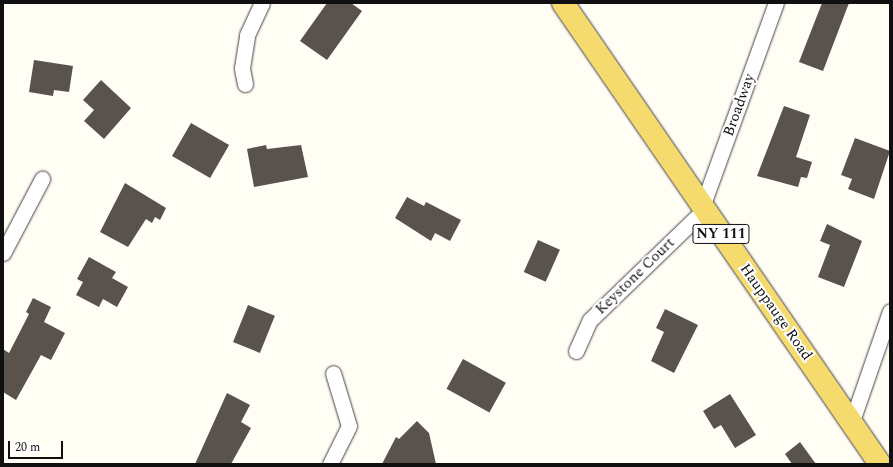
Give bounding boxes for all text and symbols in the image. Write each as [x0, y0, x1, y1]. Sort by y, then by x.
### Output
street label: Broadway [719, 71, 759, 139]
road number: NY 111 [692, 222, 750, 246]
street label: Keystone Court [592, 234, 678, 318]
street label: Hauppauge Road [736, 260, 816, 364]
scale bar [10, 433, 65, 459]
text: 20 m [15, 438, 40, 457]

